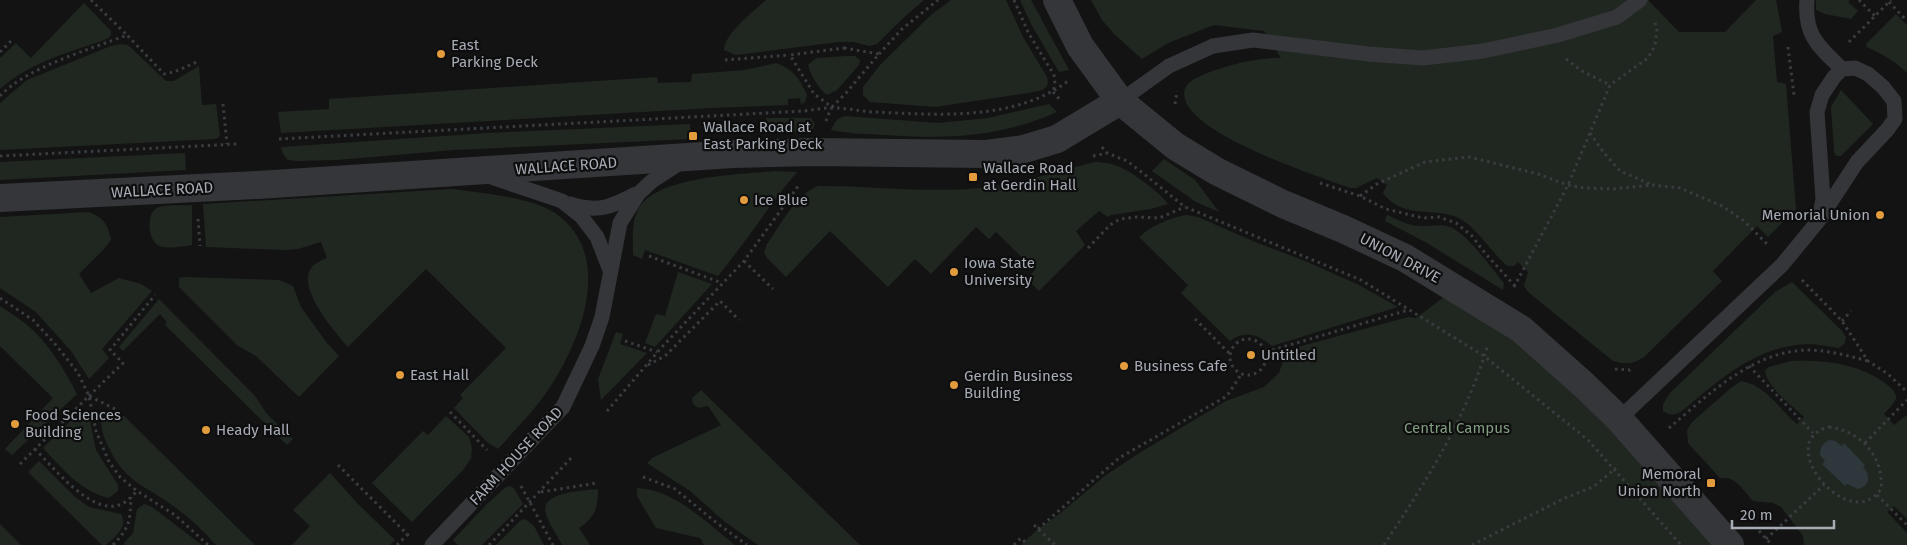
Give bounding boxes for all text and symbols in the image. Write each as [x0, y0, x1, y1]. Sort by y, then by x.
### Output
place label: East Parking Deck [451, 36, 538, 71]
marker: East Parking Deck [435, 48, 447, 60]
place label: Wallace Road at East Parking Deck [703, 118, 823, 153]
marker: Wallace Road at East Parking Deck [687, 130, 699, 142]
street label: WALLACE ROAD [514, 153, 618, 179]
place label: Wallace Road at Gerdin Hall [983, 159, 1077, 194]
marker: Wallace Road at Gerdin Hall [967, 171, 979, 183]
street label: WALLACE ROAD [110, 178, 214, 202]
place label: Ice Blue [754, 191, 808, 209]
marker: Ice Blue [738, 194, 750, 206]
place label: Memorial Union [1762, 206, 1870, 224]
marker: Memorial Union [1874, 209, 1886, 221]
street label: UNION DRIVE [1357, 229, 1443, 287]
place label: Iowa State University [964, 254, 1035, 289]
marker: Iowa State University [948, 266, 960, 278]
place label: Untitled [1261, 346, 1316, 364]
marker: Untitled [1245, 349, 1257, 361]
place label: Business Cafe [1134, 357, 1227, 375]
marker: Business Cafe [1118, 360, 1130, 372]
place label: East Hall [410, 366, 470, 384]
place label: Gerdin Business Building [964, 367, 1073, 402]
marker: East Hall [394, 369, 406, 381]
marker: Gerdin Business Building [948, 379, 960, 391]
street label: FARM HOUSE ROAD [466, 403, 566, 509]
place label: Food Sciences Building [25, 406, 121, 441]
marker: Food Sciences Building [9, 418, 21, 430]
park label: Central Campus [1404, 419, 1510, 437]
place label: Heady Hall [216, 421, 290, 439]
marker: Heady Hall [200, 424, 212, 436]
place label: Memoral Union North [1618, 465, 1702, 500]
marker: Memoral Union North [1705, 477, 1717, 489]
scale bar [1732, 498, 1834, 530]
text: 20 m [1740, 506, 1773, 524]

